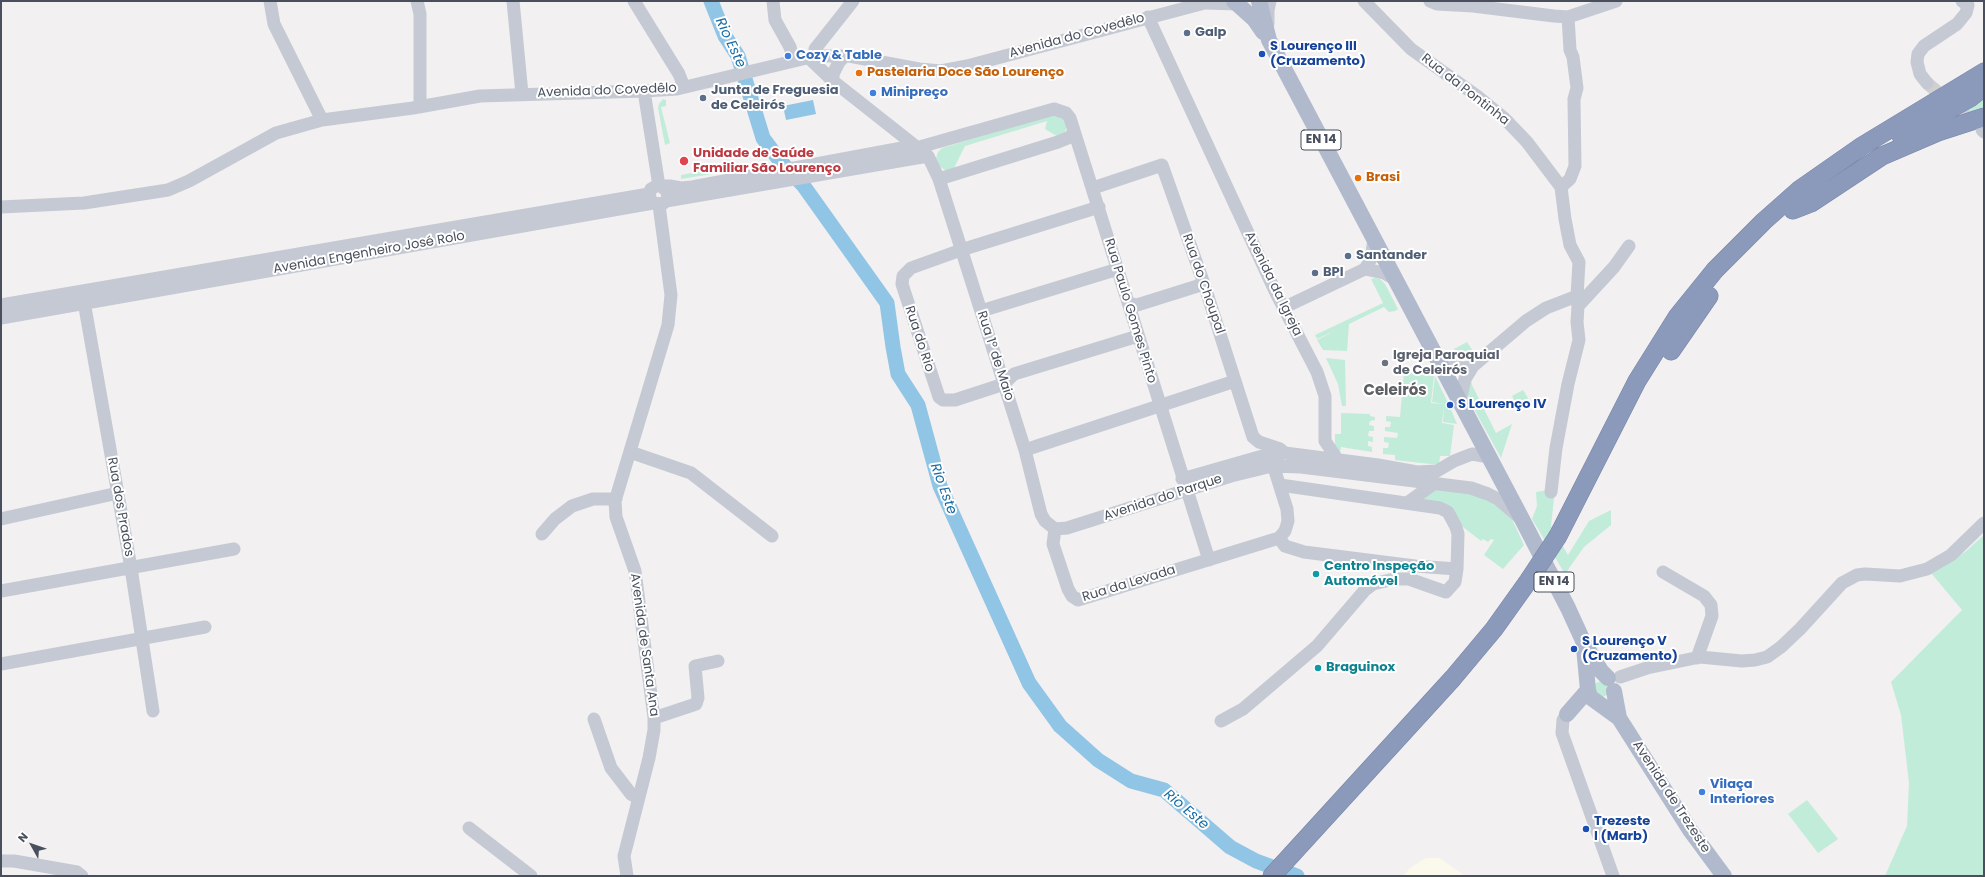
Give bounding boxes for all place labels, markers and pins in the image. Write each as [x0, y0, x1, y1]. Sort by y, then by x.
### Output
place label: Galp [1195, 25, 1226, 41]
marker: Galp [1182, 28, 1192, 38]
place label: S Lourenço III (Cruzamento) [1270, 39, 1366, 70]
place label: Cozy & Table [796, 48, 882, 64]
marker: S Lourenço III (Cruzamento) [1257, 49, 1267, 59]
marker: Cozy & Table [783, 51, 793, 61]
place label: Pastelaria Doce São Lourenço [867, 65, 1064, 81]
marker: Pastelaria Doce São Lourenço [854, 68, 864, 78]
place label: Junta de Freguesia de Celeirós [711, 83, 839, 114]
place label: Minipreço [881, 85, 948, 101]
marker: Minipreço [868, 88, 878, 98]
marker: Junta de Freguesia de Celeirós [698, 93, 708, 103]
place label: Unidade de Saúde Familiar São Lourenço [693, 146, 841, 177]
marker: Unidade de Saúde Familiar São Lourenço [678, 155, 690, 167]
place label: Brasi [1366, 170, 1400, 186]
marker: Brasi [1353, 173, 1363, 183]
place label: Santander [1356, 248, 1427, 264]
marker: Santander [1343, 251, 1353, 261]
place label: BPI [1323, 265, 1344, 281]
marker: BPI [1310, 268, 1320, 278]
place label: Igreja Paroquial de Celeirós [1393, 348, 1500, 379]
marker: Igreja Paroquial de Celeirós [1380, 358, 1390, 368]
place label: S Lourenço IV [1458, 397, 1547, 413]
marker: S Lourenço IV [1445, 400, 1455, 410]
place label: Centro Inspeção Automóvel [1324, 559, 1434, 590]
marker: Centro Inspeção Automóvel [1311, 569, 1321, 579]
place label: S Lourenço V (Cruzamento) [1582, 634, 1678, 665]
marker: S Lourenço V (Cruzamento) [1569, 644, 1579, 654]
place label: Braguinox [1326, 660, 1395, 676]
marker: Braguinox [1313, 663, 1323, 673]
place label: Vilaça Interiores [1710, 777, 1774, 808]
marker: Vilaça Interiores [1697, 787, 1707, 797]
place label: Trezeste I (Marb) [1594, 814, 1650, 845]
marker: Trezeste I (Marb) [1581, 824, 1591, 834]

